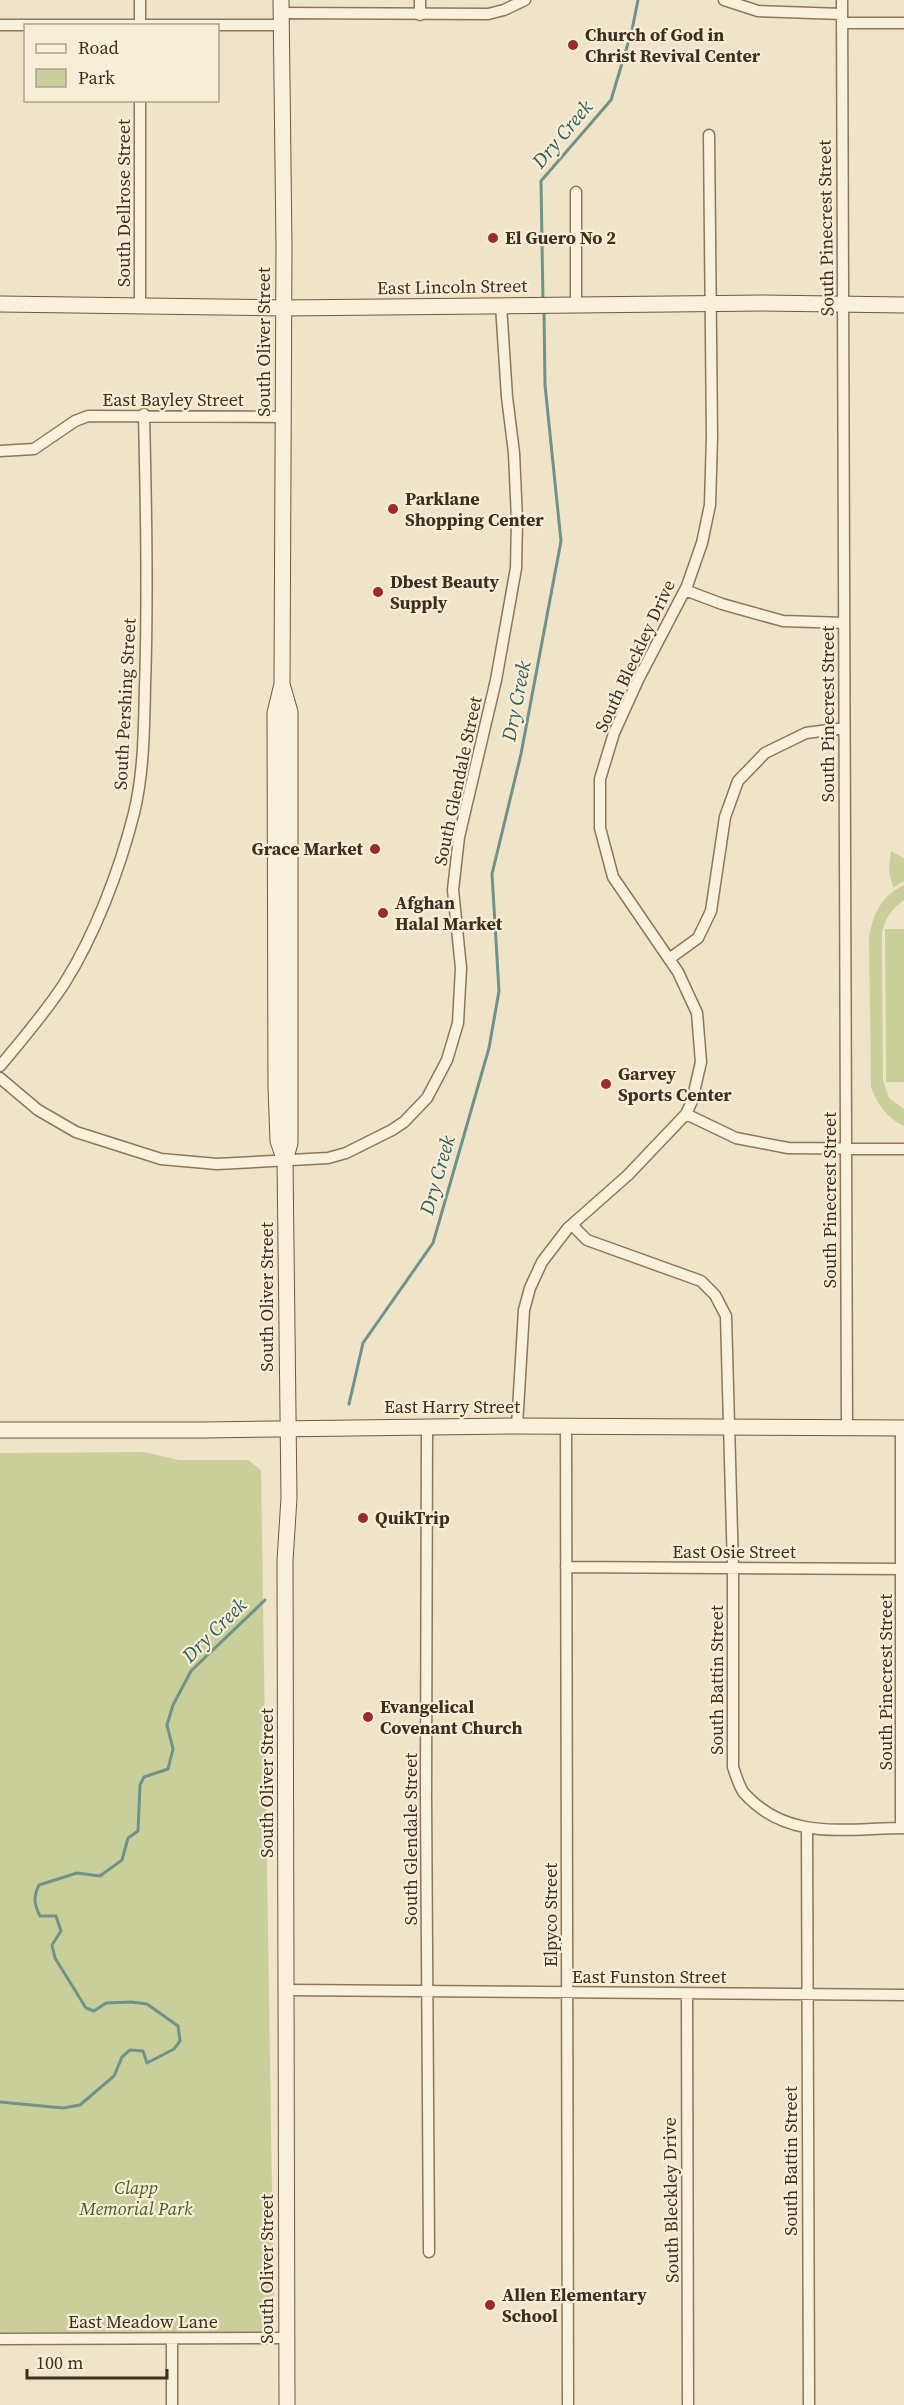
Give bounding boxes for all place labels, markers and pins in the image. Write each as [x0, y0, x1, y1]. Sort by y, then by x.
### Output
place label: Church of God in Christ Revival Center [585, 22, 761, 68]
marker: Church of God in Christ Revival Center [566, 38, 580, 52]
place label: El Guero No 2 [505, 225, 616, 250]
marker: El Guero No 2 [486, 231, 500, 245]
place label: Parklane Shopping Center [405, 486, 544, 532]
marker: Parklane Shopping Center [386, 502, 400, 516]
place label: Dbest Beauty Supply [390, 569, 499, 615]
marker: Dbest Beauty Supply [371, 585, 385, 599]
place label: Grace Market [252, 836, 364, 861]
marker: Grace Market [368, 842, 382, 856]
place label: Afghan Halal Market [395, 890, 503, 936]
marker: Afghan Halal Market [376, 906, 390, 920]
place label: Garvey Sports Center [618, 1061, 732, 1107]
marker: Garvey Sports Center [599, 1077, 613, 1091]
place label: QuikTrip [375, 1505, 450, 1530]
marker: QuikTrip [356, 1511, 370, 1525]
place label: Evangelical Covenant Church [380, 1694, 523, 1740]
marker: Evangelical Covenant Church [361, 1710, 375, 1724]
place label: Allen Elementary School [502, 2282, 647, 2328]
marker: Allen Elementary School [483, 2298, 497, 2312]

